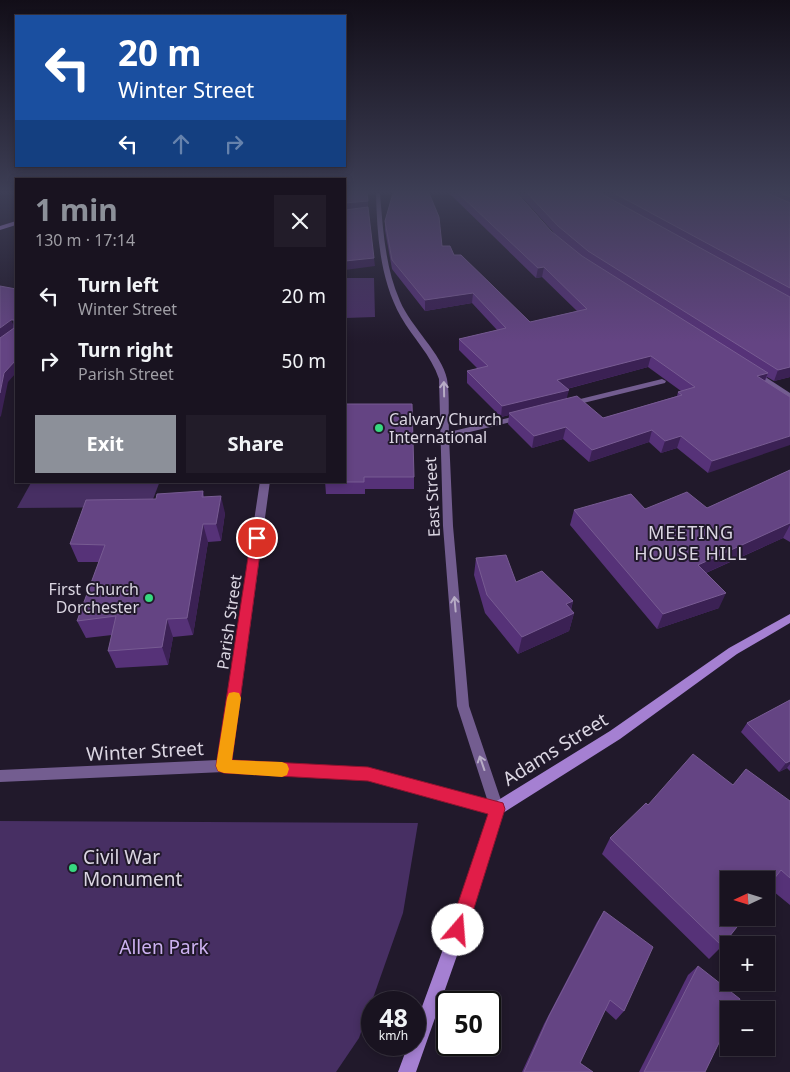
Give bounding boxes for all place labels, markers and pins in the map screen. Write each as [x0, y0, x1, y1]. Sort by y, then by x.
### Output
place label: Calvary Church International [389, 408, 502, 448]
marker: Calvary Church International [373, 422, 385, 434]
pin [236, 517, 278, 559]
place label: First Church Dorchester [49, 578, 139, 618]
marker: First Church Dorchester [143, 592, 155, 604]
place label: Civil War Monument [83, 844, 182, 892]
marker: Civil War Monument [67, 862, 79, 874]

